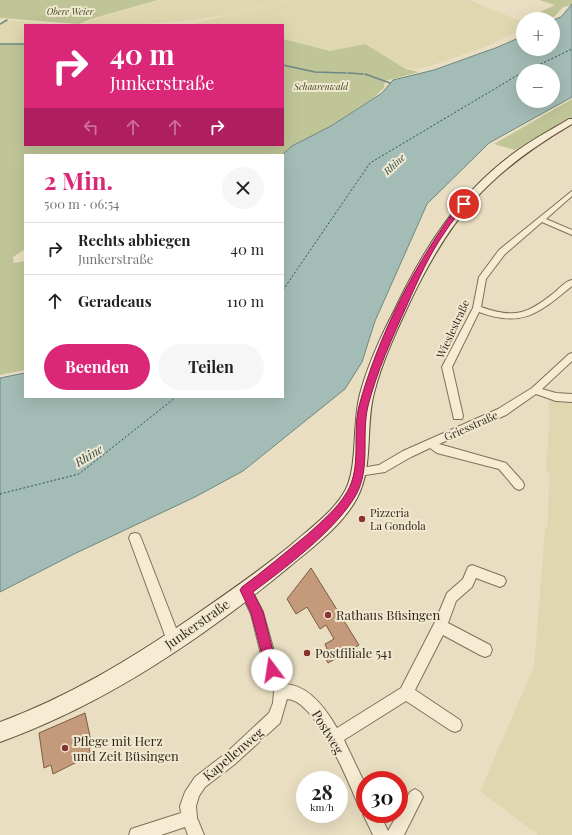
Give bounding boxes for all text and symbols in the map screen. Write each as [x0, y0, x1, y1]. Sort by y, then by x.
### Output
park label: Obere Weier [47, 5, 95, 17]
map controls [516, 12, 560, 108]
button: + [516, 12, 560, 56]
text: 40 m [110, 35, 175, 72]
icon: right [44, 40, 96, 92]
button: − [516, 64, 560, 108]
text: Junkerstraße [110, 71, 214, 95]
park label: Schaarenwald [293, 80, 349, 92]
icon: left [80, 116, 102, 138]
icon: ahead [122, 116, 144, 138]
icon: ahead [164, 116, 186, 138]
icon: right [206, 116, 228, 138]
water label: Rhine [379, 150, 408, 178]
text: 2 Min. [44, 164, 113, 196]
button: close [222, 167, 264, 209]
pin [447, 187, 481, 221]
icon: arrive [453, 193, 475, 215]
text: 500 m · 06:54 [44, 195, 119, 212]
text: Rechts abbiegen [78, 230, 191, 250]
icon: right [44, 238, 66, 260]
text: 40 m [231, 239, 264, 259]
text: Junkerstraße [78, 250, 153, 267]
icon: ahead [44, 290, 66, 312]
text: Geradeaus [78, 291, 152, 311]
text: 110 m [227, 291, 264, 311]
street label: Wieslestraße [432, 297, 473, 361]
button: Beenden [44, 344, 150, 390]
button: Teilen [158, 344, 264, 390]
street label: Griesstraße [441, 407, 501, 444]
water label: Rhine [71, 440, 105, 470]
place label: Pizzeria La Gondola [370, 505, 426, 533]
marker: Pizzeria La Gondola [357, 514, 367, 524]
street label: Junkerstraße [160, 595, 233, 653]
place label: Rathaus Büsingen [336, 606, 440, 623]
marker: Rathaus Büsingen [323, 610, 333, 620]
place label: Postfiliale 541 [315, 644, 392, 661]
marker: Postfiliale 541 [302, 648, 312, 658]
position arrow [251, 649, 293, 691]
street label: Postweg [309, 707, 348, 757]
street label: Kapellenweg [199, 723, 267, 784]
place label: Pflege mit Herz und Zeit Büsingen [73, 732, 179, 764]
marker: Pflege mit Herz und Zeit Büsingen [60, 743, 70, 753]
speed limit sign: 30 [356, 771, 408, 823]
text: 28 [311, 778, 333, 805]
text: km/h [310, 800, 334, 814]

